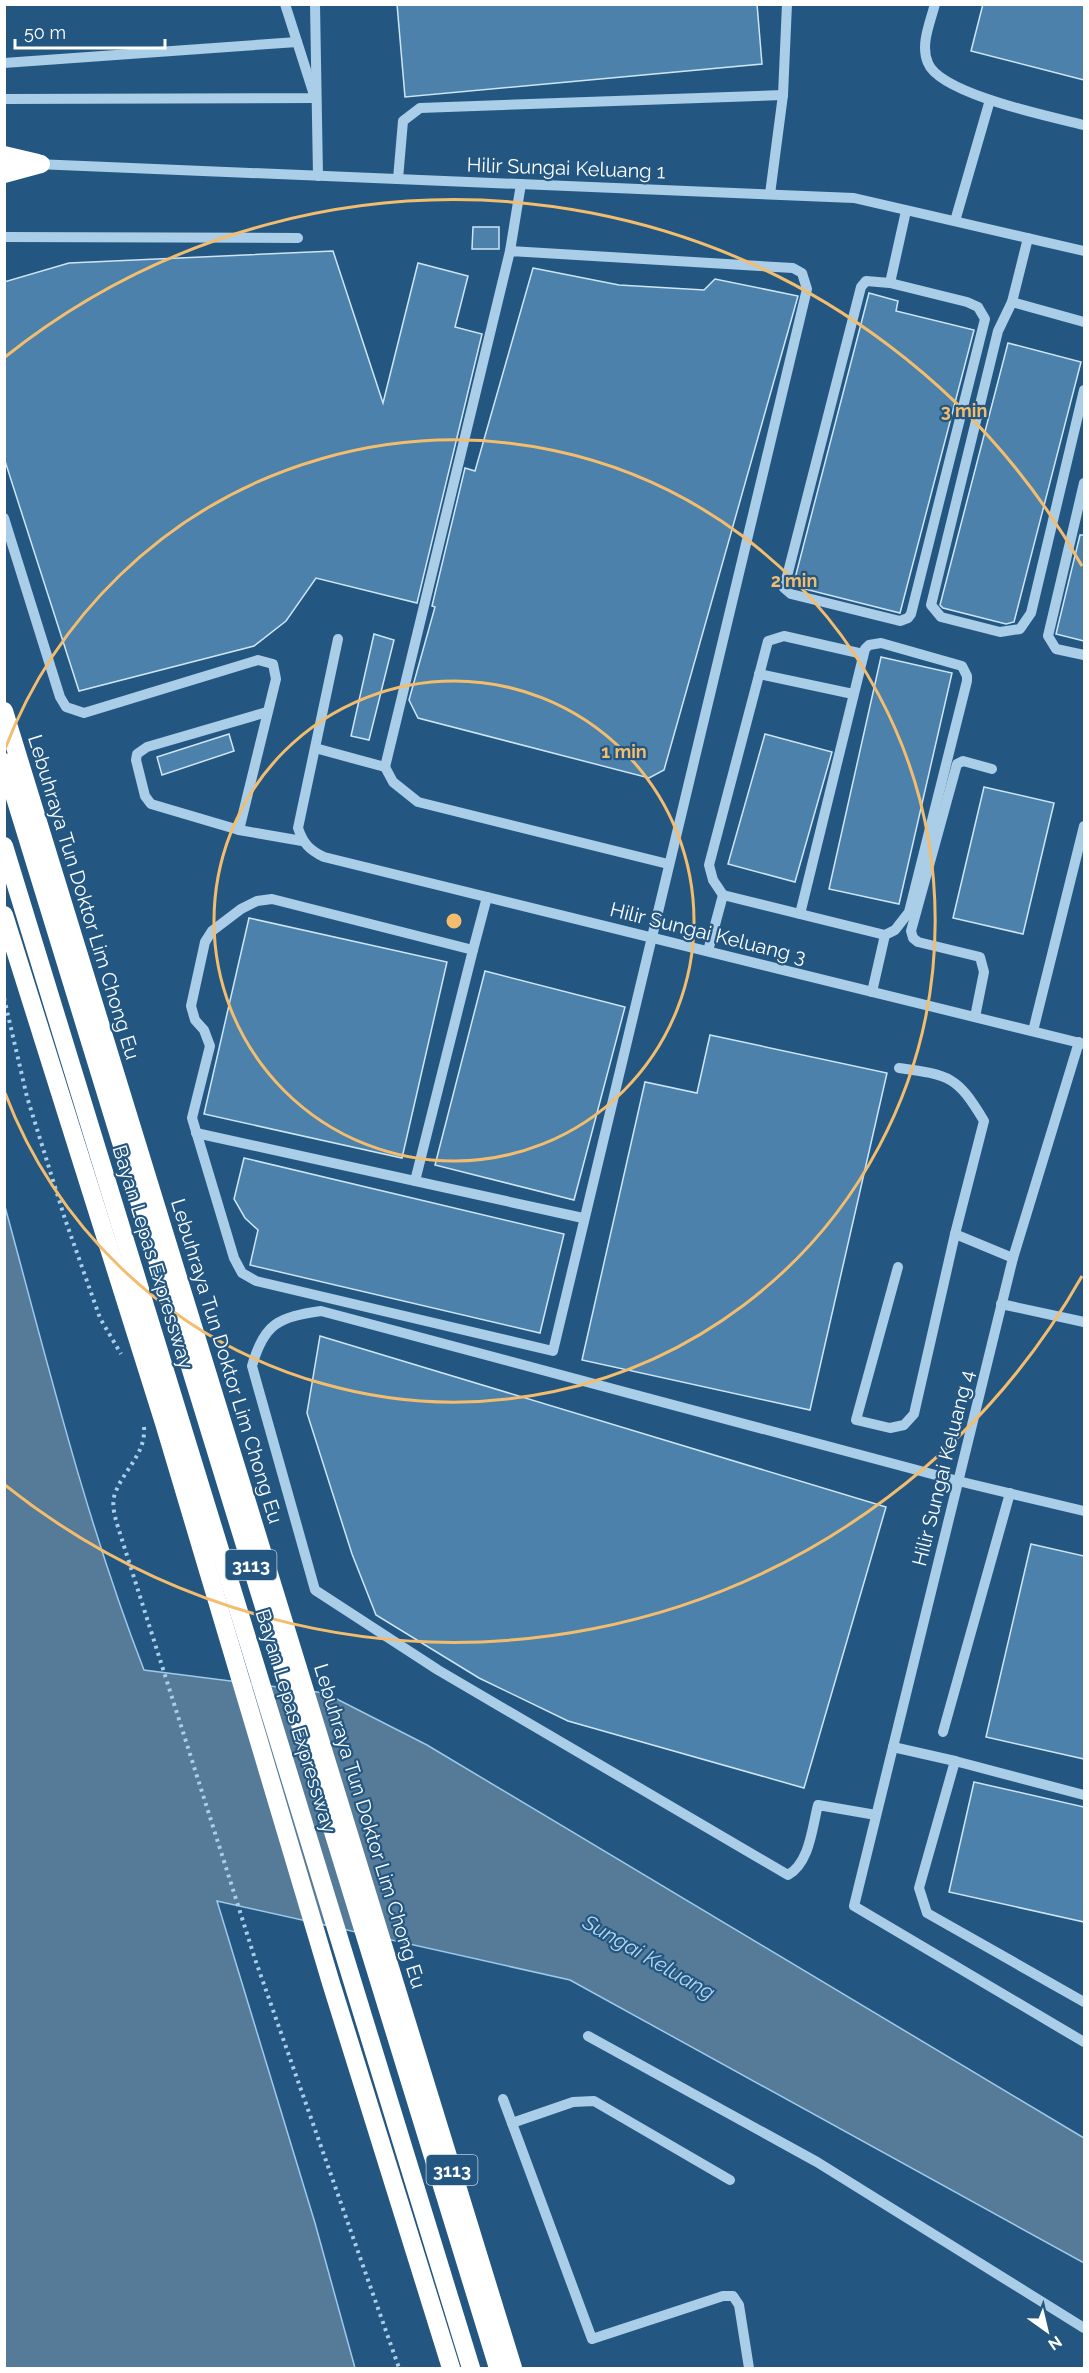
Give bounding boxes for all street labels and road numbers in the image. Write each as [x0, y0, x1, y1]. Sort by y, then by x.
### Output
street label: Hilir Sungai Keluang 1 [466, 153, 666, 183]
street label: Lebuhraya Tun Doktor Lim Chong Eu [23, 732, 145, 1062]
street label: Hilir Sungai Keluang 3 [608, 897, 808, 969]
street label: Bayan Lepas Expressway [107, 1142, 199, 1372]
street label: Lebuhraya Tun Doktor Lim Chong Eu [166, 1196, 288, 1526]
street label: Hilir Sungai Keluang 4 [907, 1367, 979, 1569]
road number: 3113 [226, 1550, 276, 1580]
street label: Bayan Lepas Expressway [250, 1606, 342, 1836]
street label: Lebuhraya Tun Doktor Lim Chong Eu [309, 1661, 431, 1991]
road number: 3113 [426, 2155, 478, 2185]

